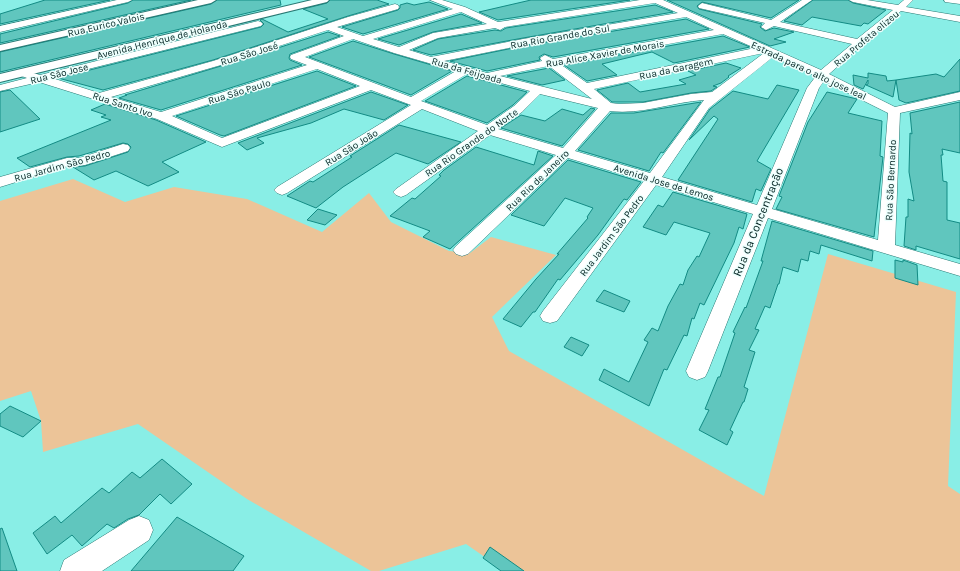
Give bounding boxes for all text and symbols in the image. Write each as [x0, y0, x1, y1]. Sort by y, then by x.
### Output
street label: Rua Profeta elizeu [831, 8, 902, 70]
street label: Rua Eurico Valois [67, 10, 146, 40]
street label: Avenida Henrique de Holanda [96, 18, 229, 62]
street label: Rua Rio Grande do Sul [510, 22, 611, 52]
street label: Rua Alice Xavier de Morais [545, 38, 665, 70]
street label: Estrada para o alto jose leal [749, 39, 868, 103]
street label: Rua São José [219, 40, 279, 68]
street label: Rua da Feijoada [430, 55, 503, 87]
street label: Rua da Garagem [638, 55, 714, 83]
street label: Rua São Jose [29, 61, 89, 87]
street label: Rua São Paulo [207, 77, 272, 107]
street label: Rua Santo Ivo [91, 90, 154, 120]
street label: Rua Rio Grande do Norte [423, 106, 520, 179]
street label: Rua São João [323, 127, 380, 169]
street label: Rua São Bernardo [883, 139, 899, 221]
street label: Rua Jardim São Pedro [13, 147, 112, 185]
street label: Rua Rio de Janeiro [504, 147, 572, 214]
street label: Avenida Jose de Lemos [612, 162, 715, 204]
street label: Rua da Concentração [730, 166, 786, 278]
street label: Rua Jardim São Pedro [577, 192, 646, 279]

